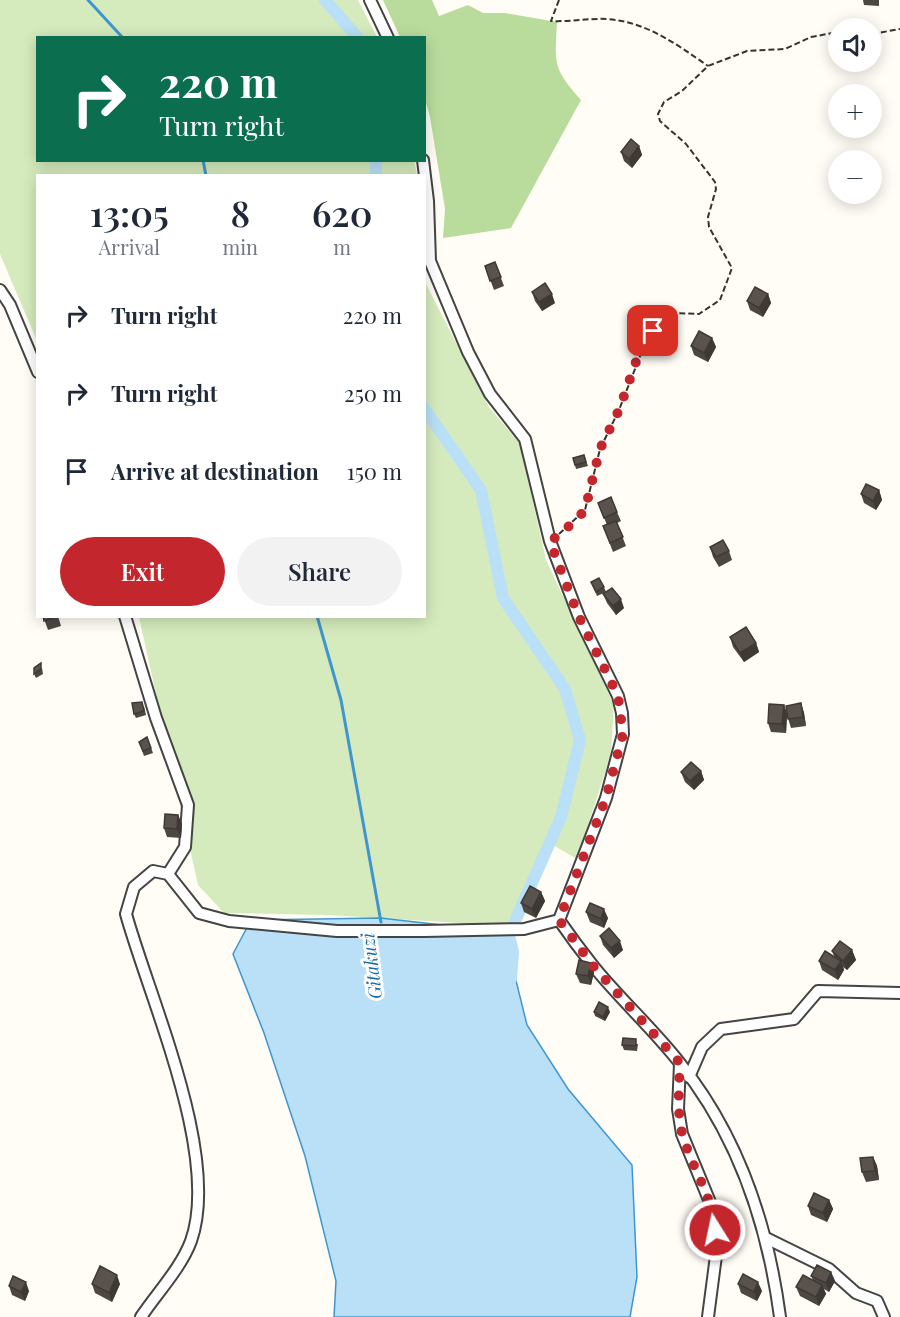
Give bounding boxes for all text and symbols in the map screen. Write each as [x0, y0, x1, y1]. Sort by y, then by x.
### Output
map controls [828, 18, 882, 204]
button: sound [828, 18, 882, 72]
text: 220 m [159, 53, 278, 109]
icon: right [60, 60, 138, 138]
button: + [828, 84, 882, 138]
text: Turn right [159, 107, 284, 143]
button: − [828, 150, 882, 204]
text: 13:05 [90, 188, 169, 236]
text: 8 [230, 188, 250, 236]
text: 620 [312, 188, 372, 236]
text: Arrival [98, 233, 160, 260]
text: min [222, 233, 258, 260]
text: m [333, 233, 351, 260]
icon: right [60, 299, 93, 332]
text: Turn right [111, 300, 217, 330]
text: 220 m [343, 300, 402, 330]
pin [627, 305, 678, 356]
icon: arrive [636, 314, 669, 347]
icon: right [60, 377, 93, 410]
text: Turn right [111, 378, 217, 408]
text: 250 m [344, 378, 402, 408]
icon: arrive [60, 455, 93, 488]
text: Arrive at destination [111, 456, 319, 486]
text: 150 m [347, 456, 402, 486]
button: Exit [60, 537, 225, 606]
button: Share [237, 537, 402, 606]
water label: Gitakuzi [355, 931, 387, 1001]
position arrow [683, 1198, 747, 1262]

